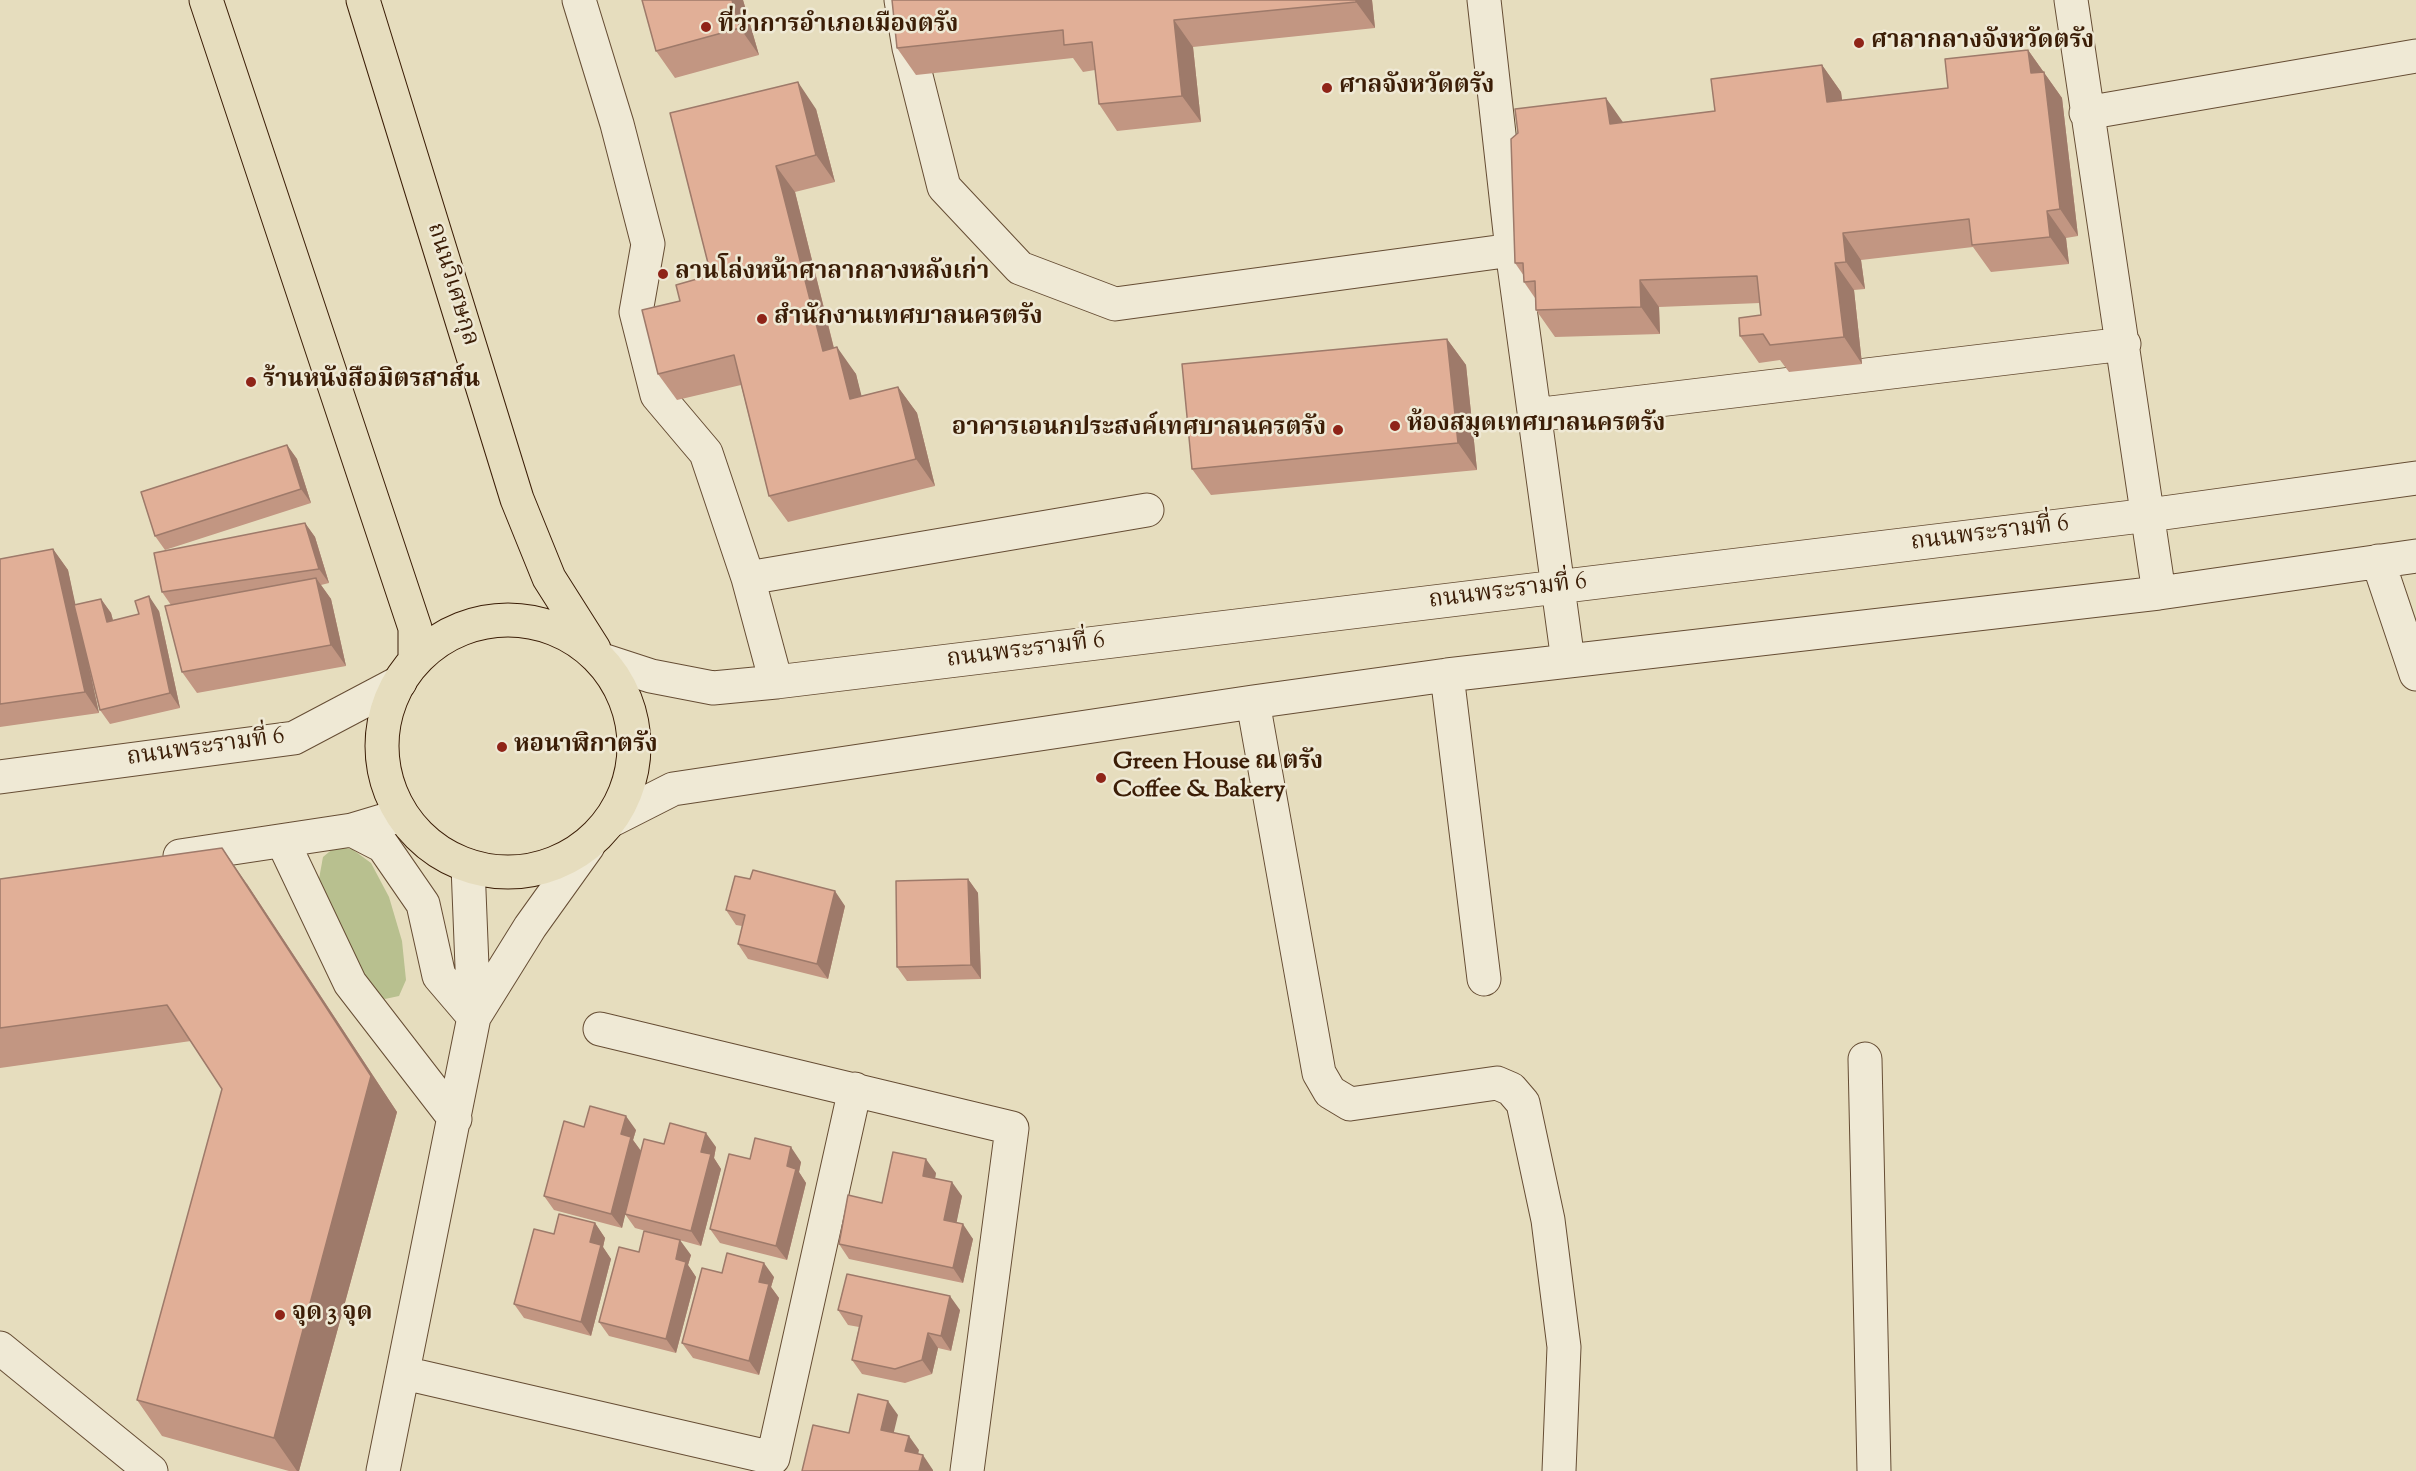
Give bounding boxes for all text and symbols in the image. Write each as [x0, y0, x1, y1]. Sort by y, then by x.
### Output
place label: ที่ว่าการอำเภอเมืองตรัง [718, 13, 958, 41]
marker: ที่ว่าการอำเภอเมืองตรัง [699, 20, 713, 34]
place label: ศาลากลางจังหวัดตรัง [1871, 29, 2094, 57]
marker: ศาลากลางจังหวัดตรัง [1852, 36, 1866, 50]
place label: ศาลจังหวัดตรัง [1339, 74, 1494, 102]
marker: ศาลจังหวัดตรัง [1320, 81, 1334, 95]
street label: ถนนวิเศษกุล [419, 220, 483, 350]
place label: ลานโล่งหน้าศาลากลางหลังเก่า [675, 260, 989, 288]
marker: ลานโล่งหน้าศาลากลางหลังเก่า [656, 267, 670, 281]
place label: สำนักงานเทศบาลนครตรัง [774, 305, 1043, 333]
marker: สำนักงานเทศบาลนครตรัง [755, 312, 769, 326]
place label: ร้านหนังสือมิตรสาส์น [263, 368, 480, 396]
marker: ร้านหนังสือมิตรสาส์น [244, 375, 258, 389]
place label: ห้องสมุดเทศบาลนครตรัง [1407, 412, 1665, 440]
place label: อาคารเอนกประสงค์เทศบาลนครตรัง [952, 416, 1326, 444]
marker: ห้องสมุดเทศบาลนครตรัง [1388, 419, 1402, 433]
marker: อาคารเอนกประสงค์เทศบาลนครตรัง [1331, 423, 1345, 437]
street label: ถนนพระรามที่ 6 [1909, 511, 2071, 559]
street label: ถนนพระรามที่ 6 [1427, 569, 1589, 617]
street label: ถนนพระรามที่ 6 [945, 628, 1107, 676]
street label: ถนนพระรามที่ 6 [125, 724, 287, 774]
place label: หอนาฬิกาตรัง [514, 733, 658, 761]
marker: หอนาฬิกาตรัง [495, 740, 509, 754]
place label: Green House ณ ตรัง Coffee & Bakery [1113, 750, 1323, 806]
marker: Green House ณ ตรัง Coffee & Bakery [1094, 771, 1108, 785]
place label: จุด 3 จุด [292, 1301, 372, 1329]
marker: จุด 3 จุด [273, 1308, 287, 1322]

